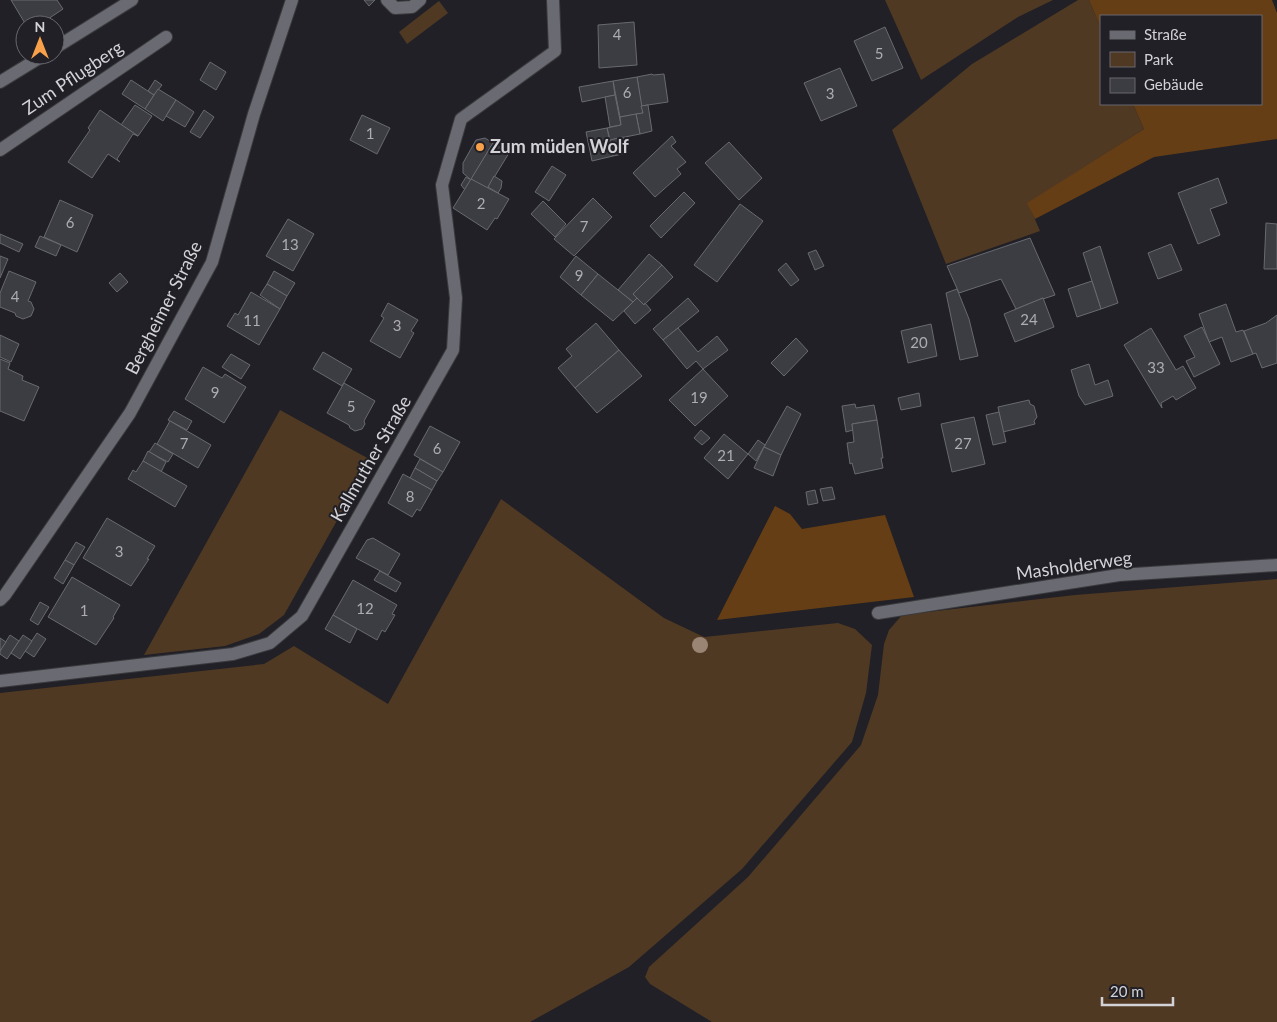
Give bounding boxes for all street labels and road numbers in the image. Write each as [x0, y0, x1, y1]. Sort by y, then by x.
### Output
street label: Zum Pflugberg [18, 36, 127, 119]
street label: Bergheimer Straße [120, 237, 206, 378]
street label: Kallmuther Straße [325, 391, 415, 526]
street label: Masholderweg [1015, 546, 1133, 584]

